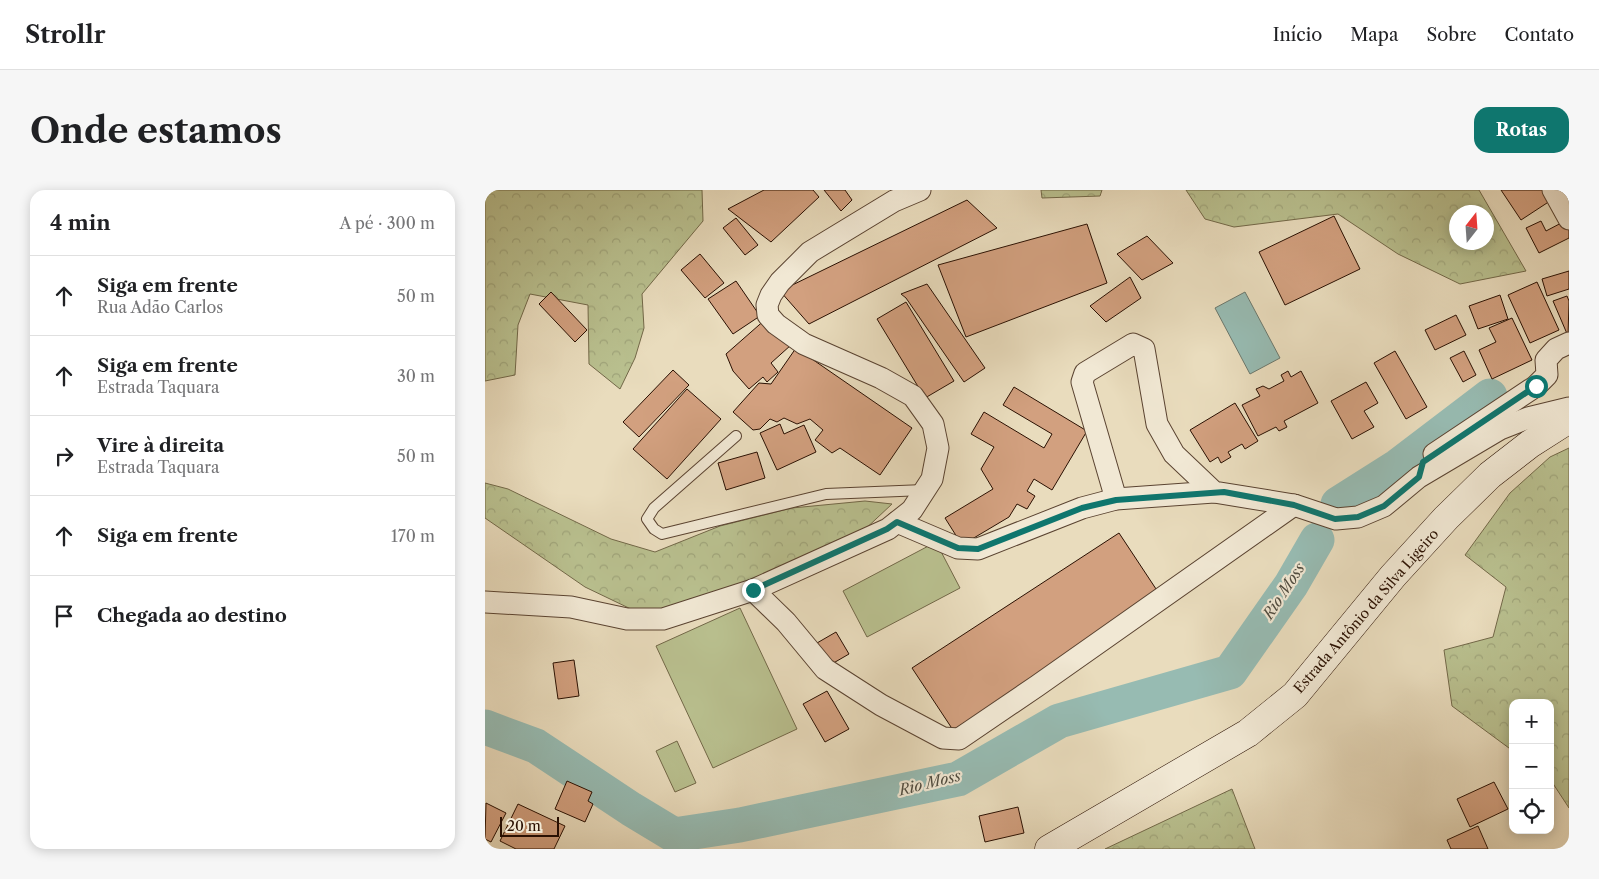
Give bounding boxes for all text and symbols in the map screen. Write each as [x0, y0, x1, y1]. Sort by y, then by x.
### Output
text: Strollr [25, 20, 105, 49]
text: Início [1273, 24, 1322, 46]
text: Mapa [1350, 24, 1398, 46]
text: Sobre [1426, 24, 1477, 46]
text: Contato [1505, 24, 1574, 46]
button: Rotas [1474, 107, 1569, 153]
text: Onde estamos [30, 109, 282, 152]
north arrow [1449, 205, 1494, 250]
text: 4 min [50, 210, 111, 235]
text: A pé · 300 m [339, 213, 435, 233]
text: Siga em frente [97, 274, 238, 297]
icon: ahead [50, 282, 78, 310]
text: 50 m [397, 286, 435, 306]
text: Rua Adão Carlos [97, 297, 223, 317]
text: Siga em frente [97, 354, 238, 377]
icon: ahead [50, 362, 78, 390]
text: 30 m [397, 366, 435, 386]
route start [1525, 375, 1548, 398]
text: Estrada Taquara [97, 377, 219, 397]
text: Vire à direita [97, 434, 224, 457]
icon: right [50, 442, 78, 470]
text: 50 m [397, 446, 435, 466]
text: Estrada Taquara [97, 457, 219, 477]
icon: ahead [50, 522, 78, 550]
text: Siga em frente [97, 524, 238, 547]
street label: Estrada Antônio da Silva Ligeiro [1290, 525, 1442, 697]
text: 170 m [391, 526, 435, 546]
water label: Rio Moss [1258, 559, 1309, 623]
route end [742, 579, 765, 602]
icon: arrive [50, 602, 78, 630]
text: Chegada ao destino [97, 604, 287, 627]
map controls [1509, 699, 1554, 834]
button: + [1509, 699, 1554, 744]
button: − [1509, 744, 1554, 789]
water label: Rio Moss [896, 766, 963, 800]
button: locate [1509, 789, 1554, 834]
scale bar [500, 814, 559, 837]
text: 20 m [507, 817, 541, 835]

